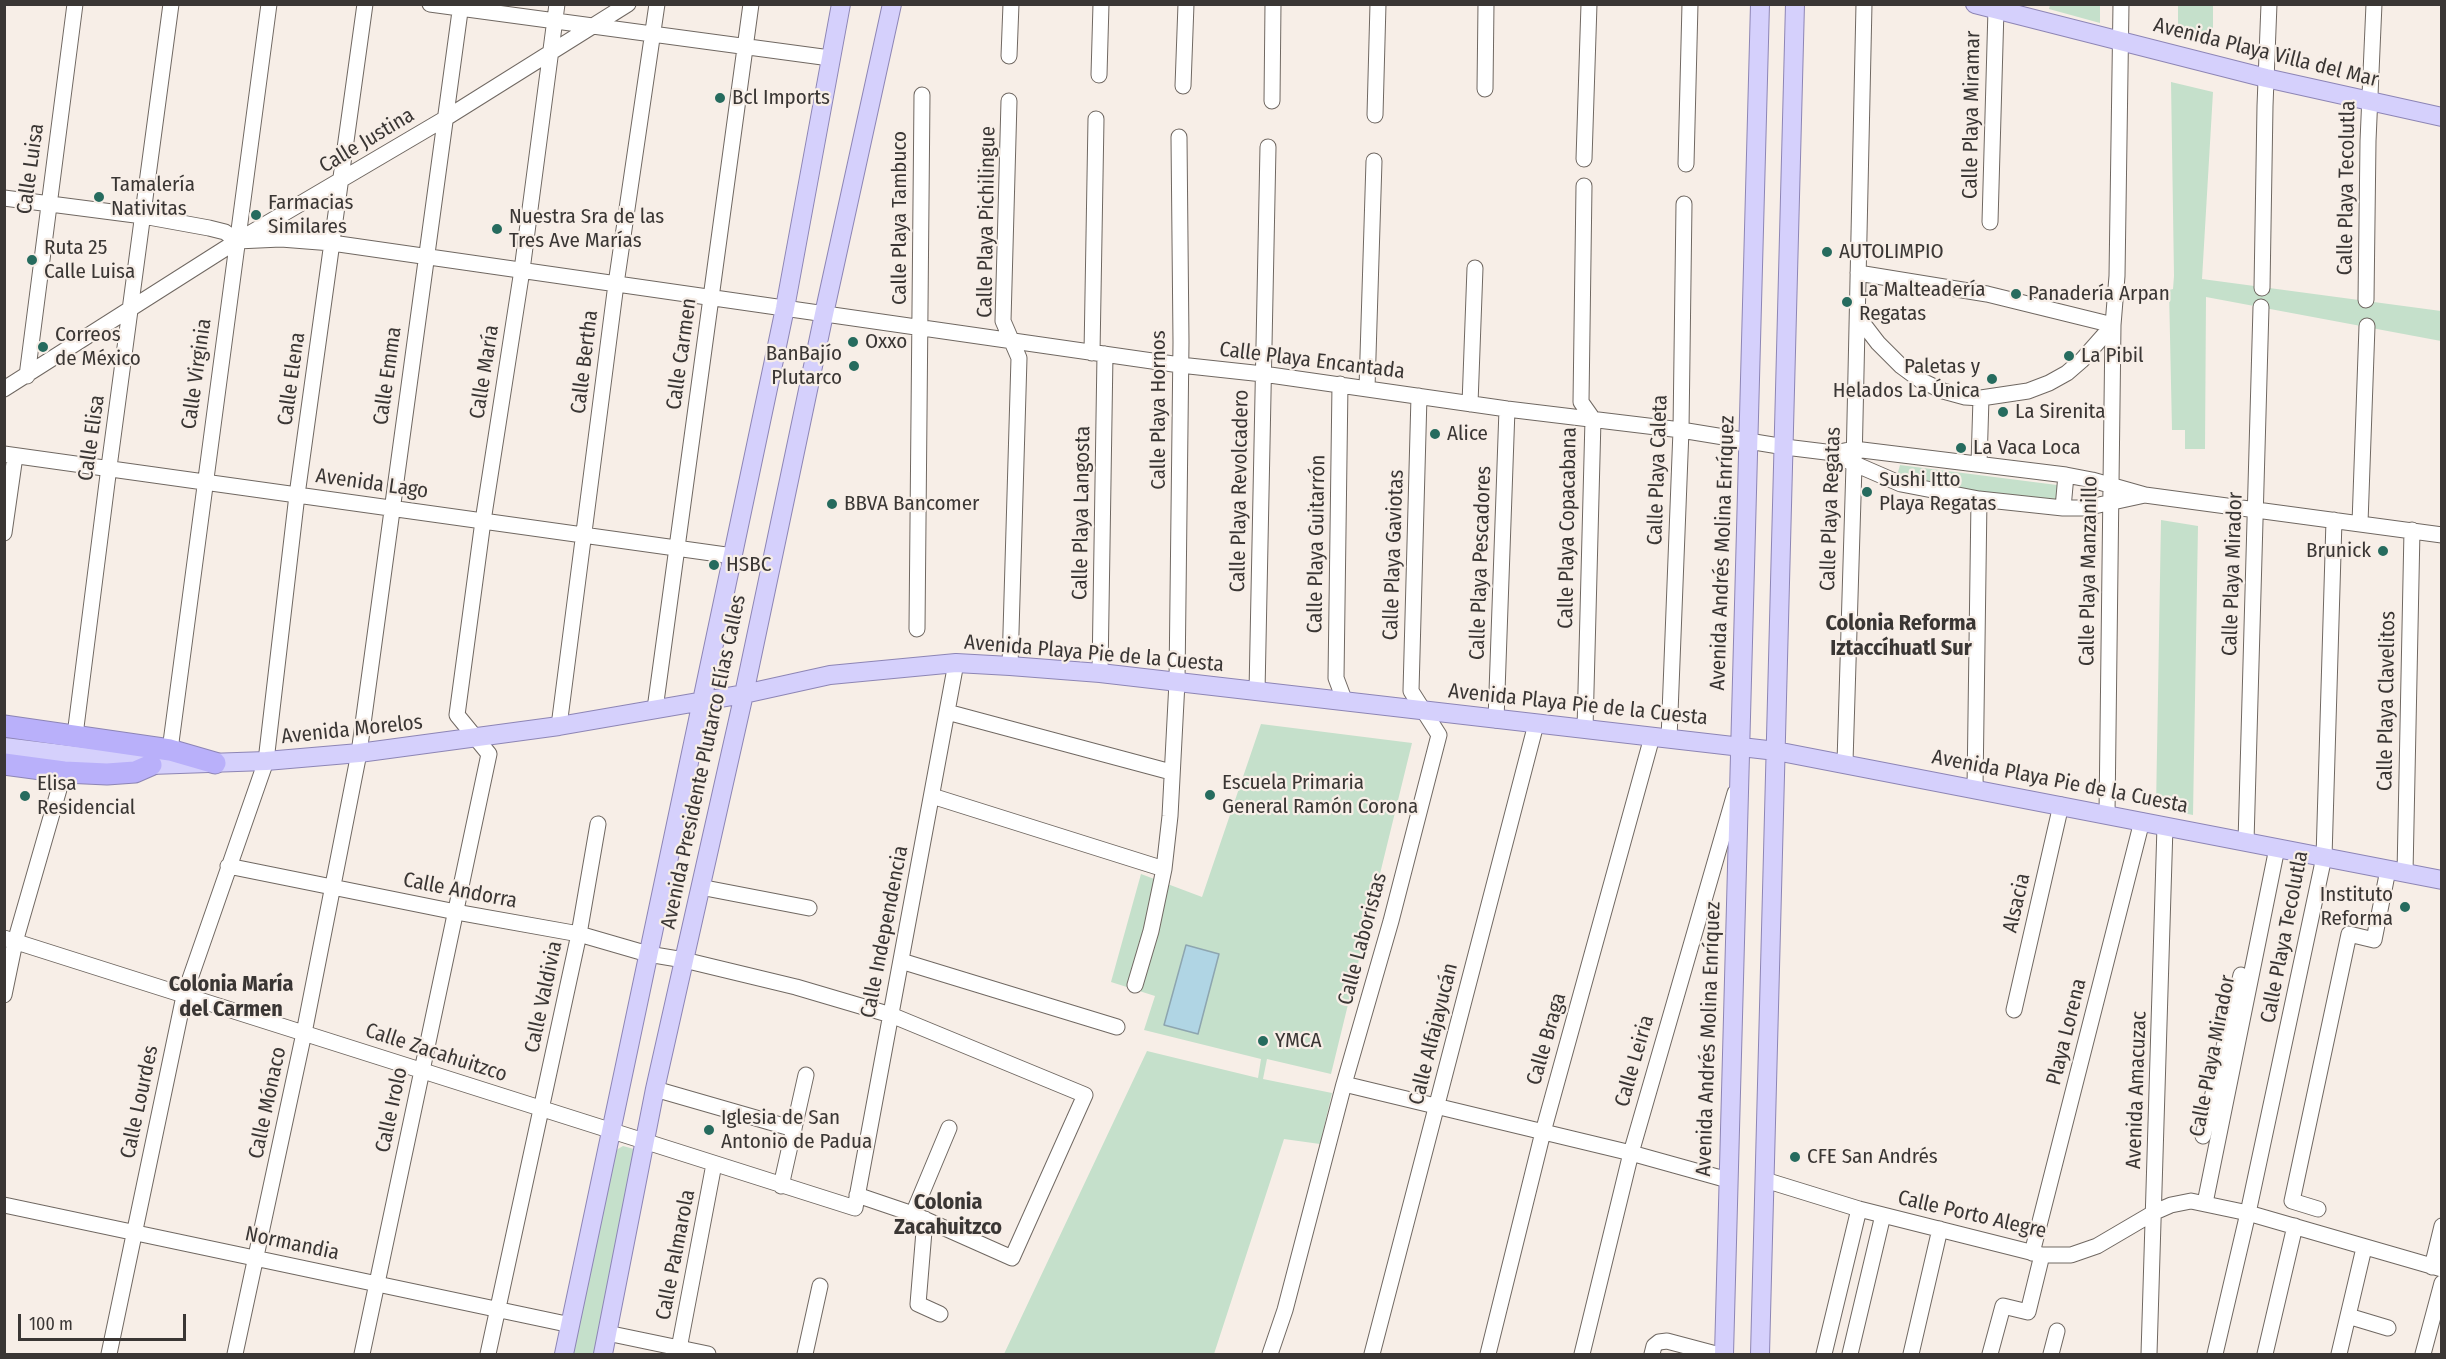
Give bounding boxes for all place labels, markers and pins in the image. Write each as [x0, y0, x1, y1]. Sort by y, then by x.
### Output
place label: Bcl Imports [732, 85, 830, 111]
marker: Bcl Imports [713, 91, 727, 105]
place label: Tamalería Nativitas [111, 172, 195, 222]
marker: Tamalería Nativitas [92, 190, 106, 204]
place label: Farmacias Similares [268, 190, 353, 240]
place label: Nuestra Sra de las Tres Ave Marías [509, 204, 664, 254]
marker: Farmacias Similares [249, 208, 263, 222]
marker: Nuestra Sra de las Tres Ave Marías [490, 222, 504, 236]
place label: Ruta 25 Calle Luisa [44, 235, 135, 285]
place label: AUTOLIMPIO [1839, 239, 1944, 265]
marker: AUTOLIMPIO [1820, 245, 1834, 259]
marker: Ruta 25 Calle Luisa [25, 253, 39, 267]
place label: La Malteadería Regatas [1859, 277, 1986, 327]
place label: Panadería Arpan [2028, 281, 2170, 307]
marker: Panadería Arpan [2009, 287, 2023, 301]
marker: La Malteadería Regatas [1840, 295, 1854, 309]
place label: Correos de México [55, 322, 141, 372]
place label: Oxxo [865, 329, 907, 355]
marker: Oxxo [846, 335, 860, 349]
marker: Correos de México [36, 340, 50, 354]
place label: BanBajío Plutarco [766, 341, 842, 391]
place label: La Pibil [2081, 343, 2144, 369]
marker: La Pibil [2062, 349, 2076, 363]
place label: Paletas y Helados La Única [1833, 354, 1980, 404]
marker: BanBajío Plutarco [847, 359, 861, 373]
marker: Paletas y Helados La Única [1985, 372, 1999, 386]
place label: La Sirenita [2015, 399, 2106, 425]
marker: La Sirenita [1996, 405, 2010, 419]
place label: Alice [1447, 421, 1488, 447]
marker: Alice [1428, 427, 1442, 441]
place label: La Vaca Loca [1973, 435, 2080, 461]
marker: La Vaca Loca [1954, 441, 1968, 455]
place label: Sushi Itto Playa Regatas [1879, 467, 1997, 517]
marker: Sushi Itto Playa Regatas [1860, 485, 1874, 499]
place label: BBVA Bancomer [844, 491, 979, 517]
marker: BBVA Bancomer [825, 497, 839, 511]
place label: Brunick [2306, 538, 2371, 564]
marker: Brunick [2376, 544, 2390, 558]
place label: HSBC [726, 552, 771, 578]
marker: HSBC [707, 558, 721, 572]
place label: Escuela Primaria General Ramón Corona [1222, 770, 1418, 820]
place label: Elisa Residencial [37, 771, 135, 821]
marker: Escuela Primaria General Ramón Corona [1203, 788, 1217, 802]
marker: Elisa Residencial [18, 789, 32, 803]
place label: Instituto Reforma [2320, 882, 2393, 932]
marker: Instituto Reforma [2398, 900, 2412, 914]
place label: YMCA [1275, 1028, 1322, 1054]
marker: YMCA [1256, 1034, 1270, 1048]
place label: Iglesia de San Antonio de Padua [721, 1105, 872, 1155]
marker: Iglesia de San Antonio de Padua [702, 1123, 716, 1137]
place label: CFE San Andrés [1807, 1144, 1938, 1170]
marker: CFE San Andrés [1788, 1150, 1802, 1164]

